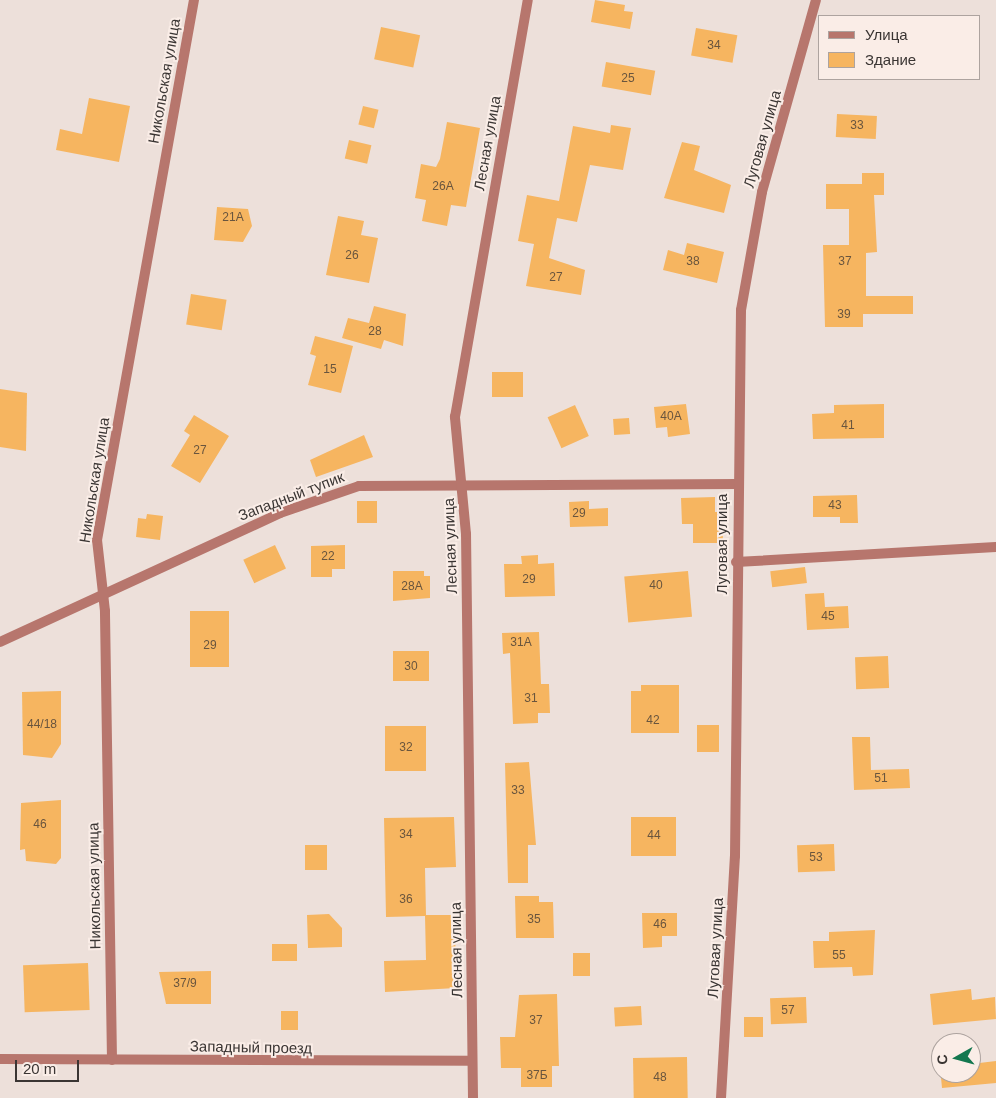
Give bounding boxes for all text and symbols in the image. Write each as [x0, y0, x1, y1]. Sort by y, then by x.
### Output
legend [818, 15, 981, 80]
street label: Никольская улица [144, 17, 184, 145]
text: Улица [865, 26, 908, 43]
house number: 34 [707, 39, 721, 53]
text: Здание [865, 51, 916, 68]
house number: 25 [621, 72, 635, 86]
street label: Луговая улица [739, 88, 785, 190]
street label: Лесная улица [470, 94, 504, 192]
house number: 33 [850, 119, 864, 133]
house number: 26А [432, 180, 454, 194]
house number: 21А [222, 211, 244, 225]
house number: 26 [345, 249, 359, 263]
house number: 38 [686, 255, 700, 269]
house number: 37 [838, 255, 852, 269]
house number: 27 [549, 271, 563, 285]
house number: 39 [837, 308, 851, 322]
house number: 28 [368, 325, 382, 339]
house number: 15 [323, 363, 337, 377]
house number: 40А [660, 410, 682, 424]
street label: Никольская улица [75, 416, 113, 544]
house number: 41 [841, 419, 855, 433]
house number: 27 [193, 444, 207, 458]
street label: Западный тупик [236, 468, 346, 524]
street label: Луговая улица [713, 494, 731, 594]
street label: Лесная улица [439, 498, 461, 594]
house number: 43 [828, 499, 842, 513]
house number: 29 [572, 507, 586, 521]
house number: 22 [321, 550, 335, 564]
house number: 29 [522, 573, 536, 587]
house number: 40 [649, 579, 663, 593]
house number: 28А [401, 580, 423, 594]
house number: 45 [821, 610, 835, 624]
house number: 31А [510, 636, 532, 650]
house number: 29 [203, 639, 217, 653]
house number: 30 [404, 660, 418, 674]
house number: 31 [524, 692, 538, 706]
house number: 42 [646, 714, 660, 728]
house number: 44/18 [27, 718, 57, 732]
house number: 32 [399, 741, 413, 755]
house number: 51 [874, 772, 888, 786]
house number: 33 [511, 784, 525, 798]
house number: 46 [33, 818, 47, 832]
street label: Никольская улица [84, 822, 104, 950]
house number: 34 [399, 828, 413, 842]
house number: 44 [647, 829, 661, 843]
house number: 53 [809, 851, 823, 865]
house number: 36 [399, 893, 413, 907]
street label: Луговая улица [703, 897, 727, 999]
street label: Лесная улица [446, 902, 466, 998]
house number: 35 [527, 913, 541, 927]
house number: 46 [653, 918, 667, 932]
house number: 55 [832, 949, 846, 963]
house number: 37/9 [173, 977, 197, 991]
house number: 57 [781, 1004, 795, 1018]
house number: 37 [529, 1014, 543, 1028]
north arrow [931, 1033, 981, 1083]
street label: Западный проезд [190, 1037, 312, 1057]
scale bar [18, 1050, 81, 1082]
text: С [934, 1054, 951, 1066]
text: 20 m [23, 1060, 56, 1077]
house number: 37Б [526, 1069, 548, 1083]
house number: 48 [653, 1071, 667, 1085]

